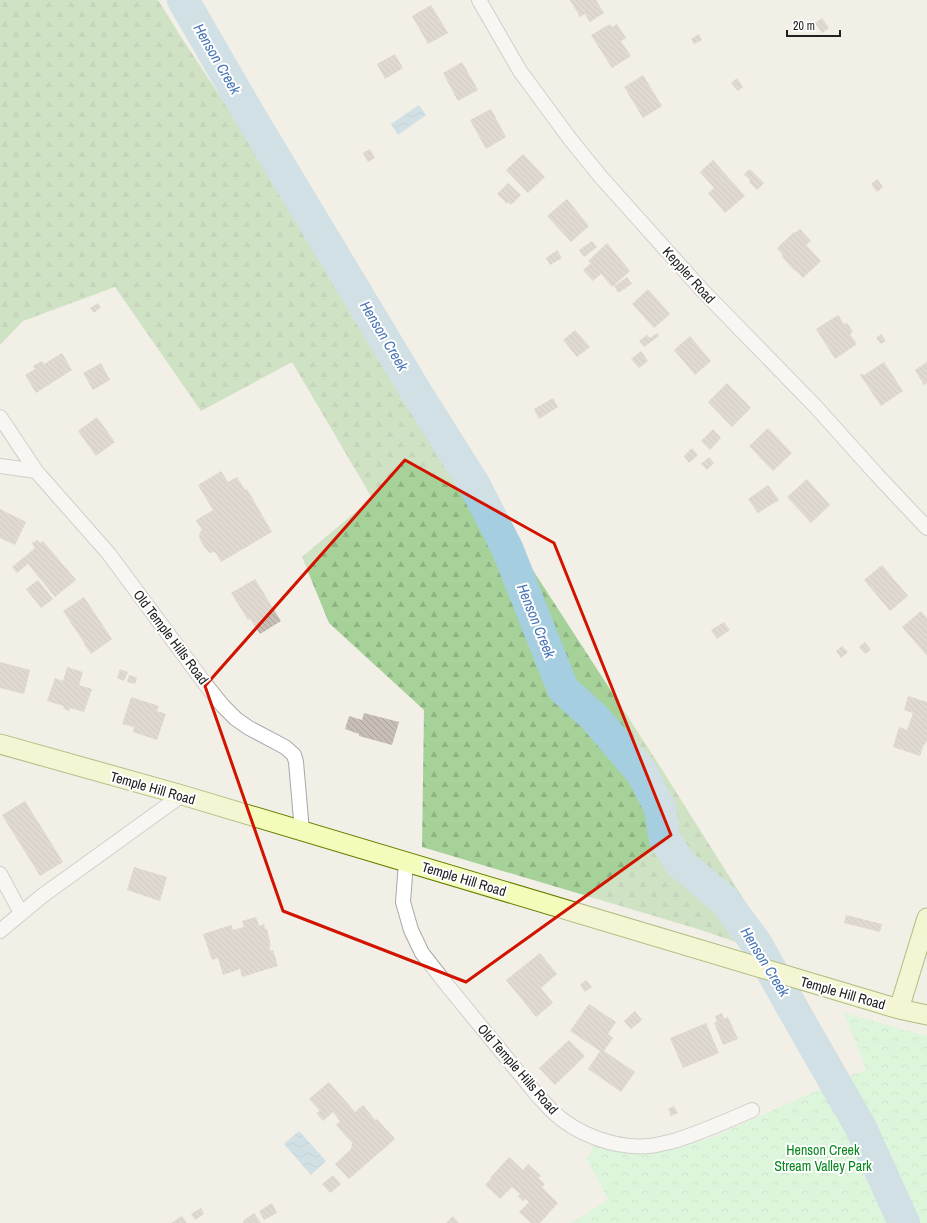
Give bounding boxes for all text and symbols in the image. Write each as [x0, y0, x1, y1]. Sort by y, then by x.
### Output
scale bar [787, 12, 840, 38]
text: 20 m [793, 18, 815, 34]
water label: Henson Creek [189, 19, 247, 99]
street label: Keppler Road [659, 243, 719, 307]
water label: Henson Creek [355, 297, 414, 376]
water label: Henson Creek [512, 580, 561, 662]
street label: Old Temple Hills Road [130, 586, 212, 688]
street label: Temple Hill Road [109, 767, 197, 809]
street label: Temple Hill Road [420, 858, 508, 900]
water label: Henson Creek [736, 923, 796, 1001]
street label: Temple Hill Road [799, 972, 887, 1014]
street label: Old Temple Hills Road [474, 1020, 562, 1118]
park label: Henson Creek Stream Valley Park [774, 1141, 872, 1175]

